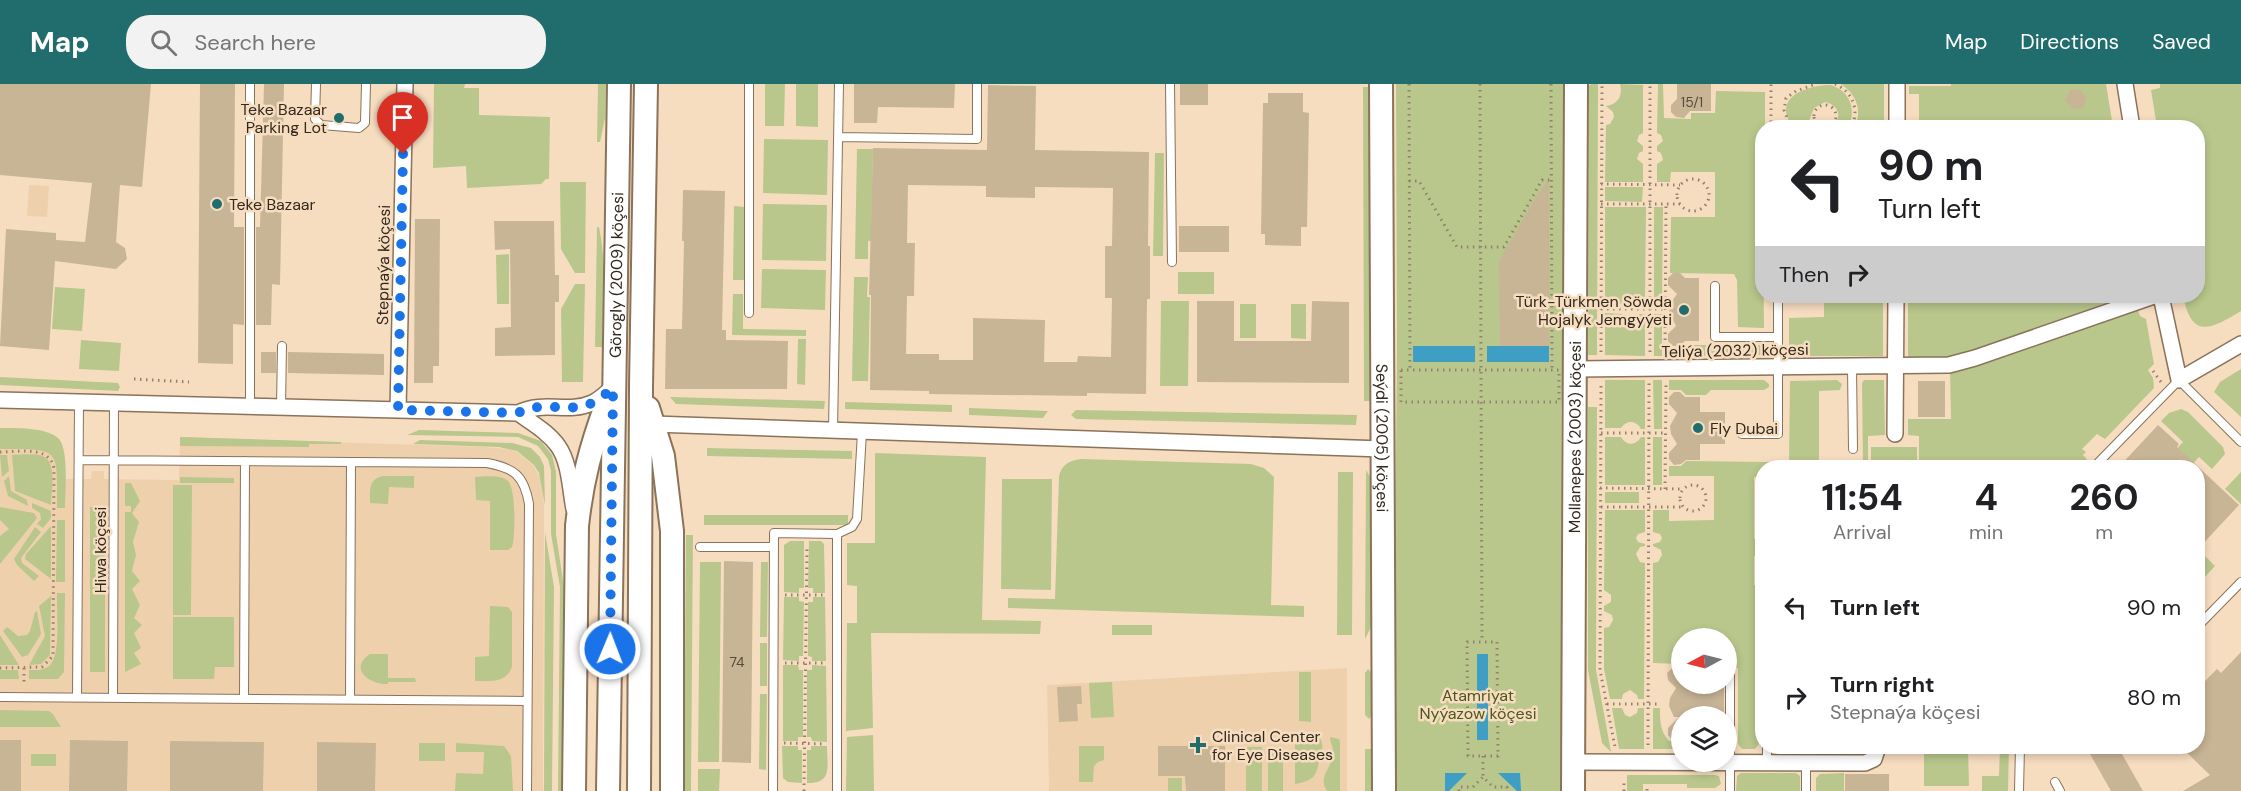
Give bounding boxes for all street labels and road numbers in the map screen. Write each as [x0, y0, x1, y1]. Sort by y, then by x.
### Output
street label: Görogly (2009) köçesi [605, 192, 628, 358]
street label: Stepnaýa köçesi [372, 205, 395, 325]
street label: Teliýa (2032) köçesi [1661, 339, 1809, 362]
street label: Mollanepes (2003) köçesi [1564, 341, 1586, 533]
street label: Seýdi (2005) köçesi [1371, 364, 1393, 512]
street label: Hiwa köçesi [90, 507, 111, 593]

